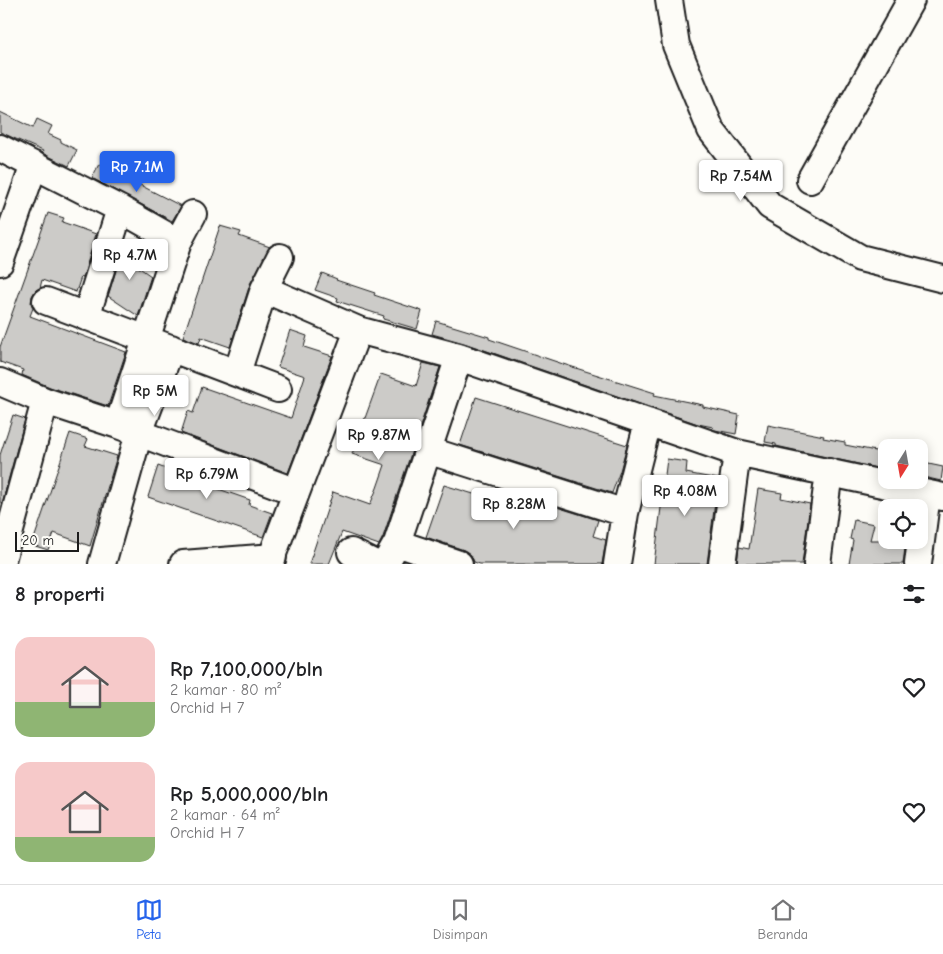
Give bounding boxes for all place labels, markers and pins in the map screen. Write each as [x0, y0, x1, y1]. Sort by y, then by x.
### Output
pin: Rp 7.1M [91, 150, 183, 193]
pin: Rp 7.54M [689, 160, 793, 202]
pin: Rp 4.7M [84, 238, 176, 281]
pin: Rp 5M [120, 374, 190, 417]
pin: Rp 9.87M [327, 418, 431, 461]
pin: Rp 6.79M [155, 458, 259, 500]
pin: Rp 4.08M [633, 474, 737, 517]
pin: Rp 8.28M [462, 488, 566, 530]

